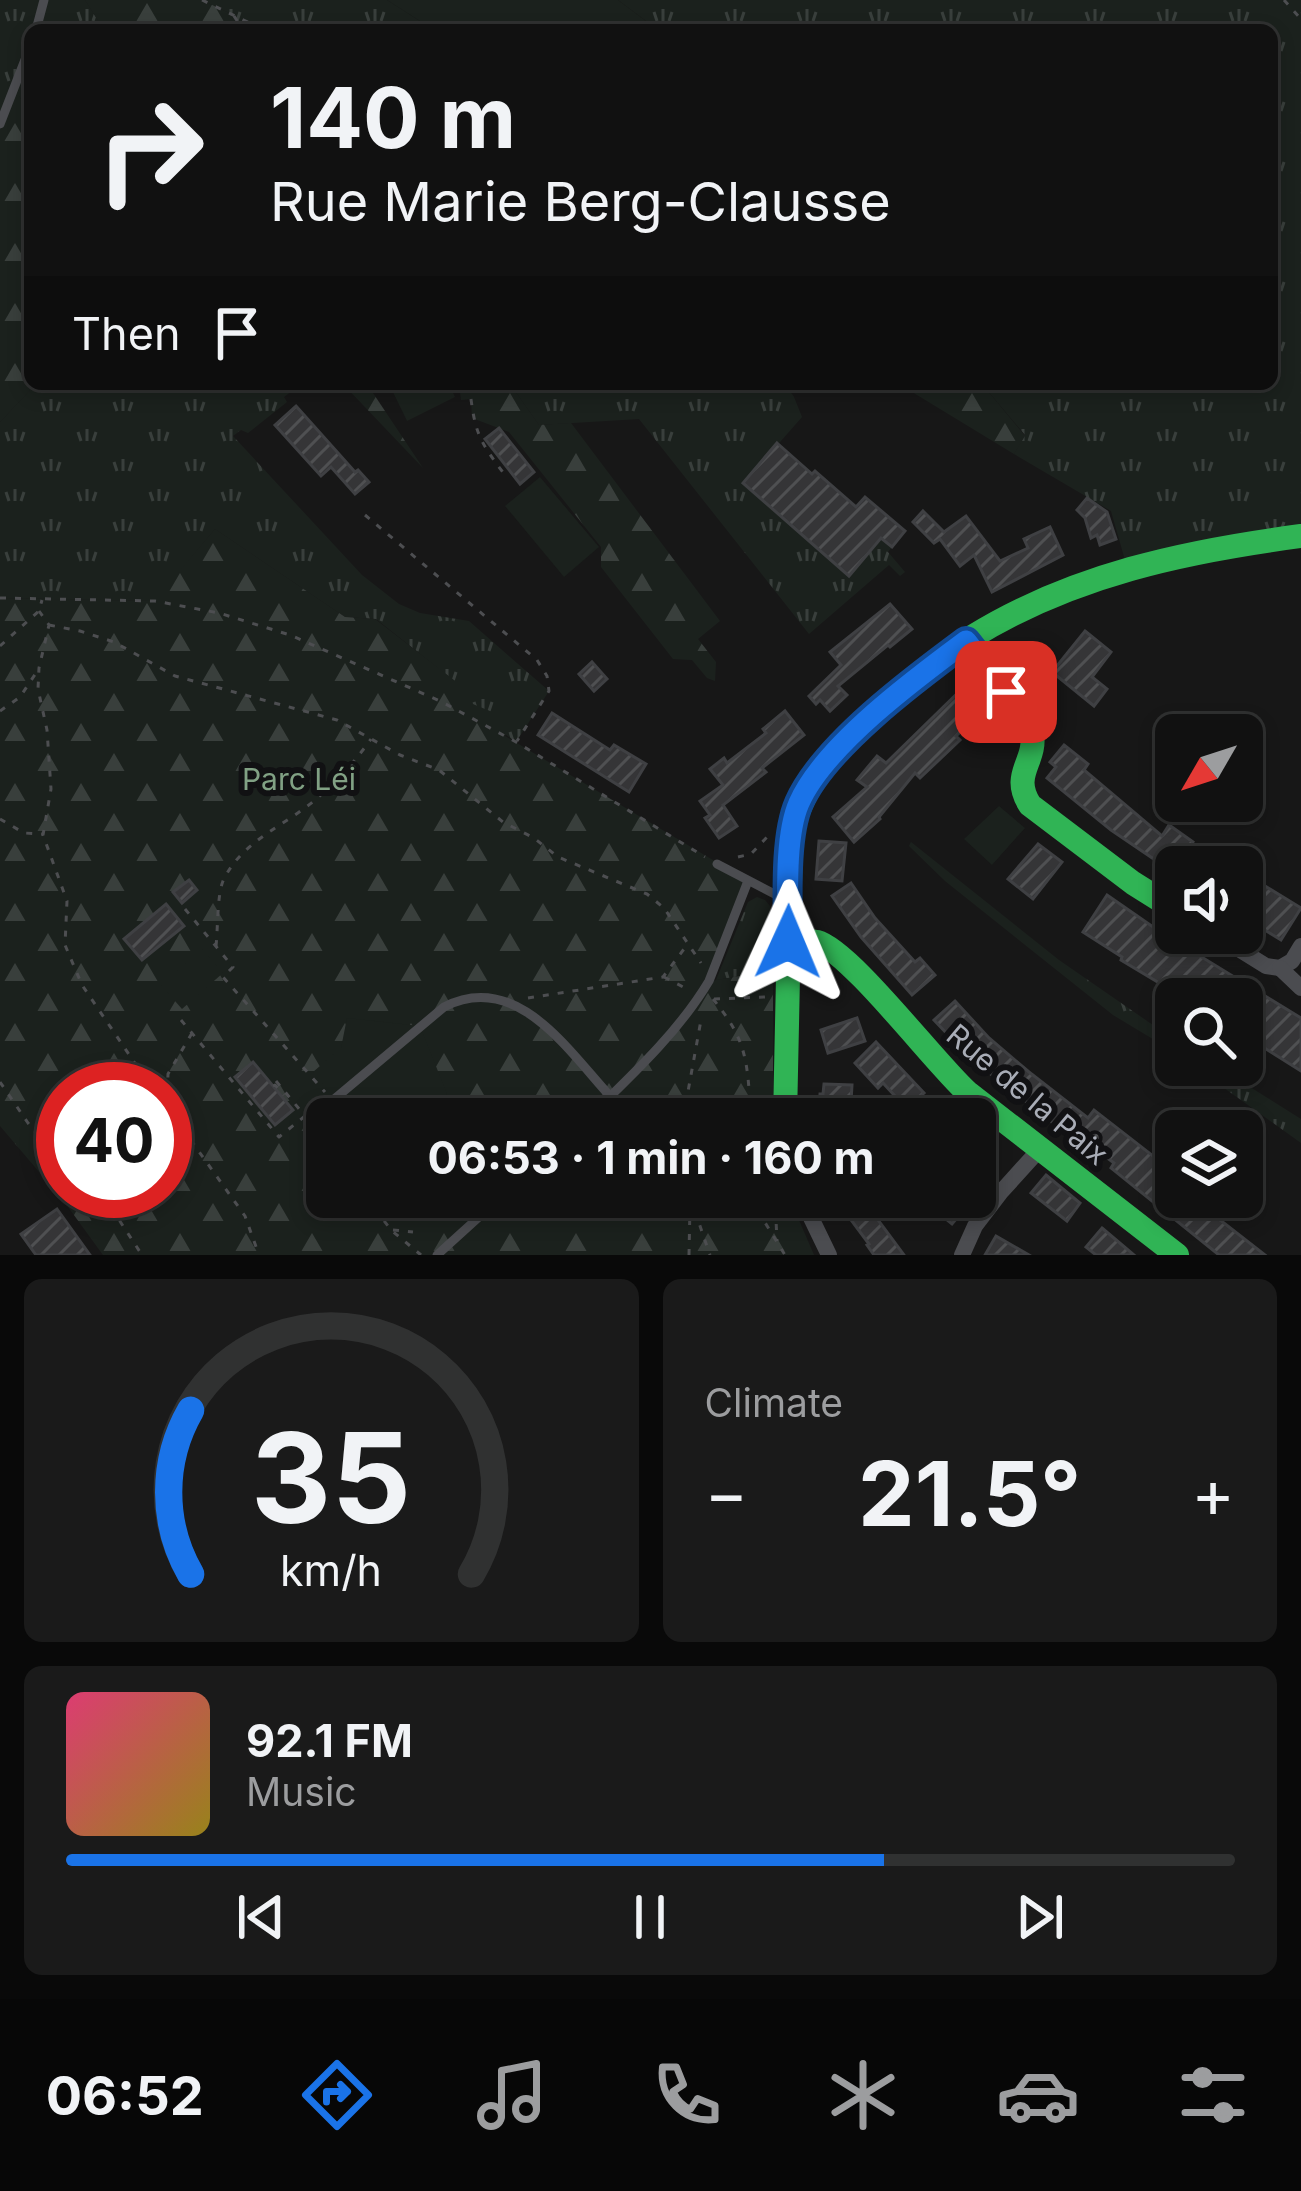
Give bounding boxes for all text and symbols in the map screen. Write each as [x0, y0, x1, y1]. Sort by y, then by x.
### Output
text: 140 m [270, 67, 516, 168]
icon: right [72, 72, 228, 228]
text: Rue Marie Berg-Clausse [270, 169, 891, 234]
icon: arrive [204, 300, 270, 366]
text: Then [72, 306, 180, 361]
pin [955, 641, 1057, 743]
icon: arrive [973, 659, 1039, 725]
north arrow [1155, 714, 1263, 822]
map controls [1155, 714, 1263, 1218]
park label: Parc Léi [242, 761, 356, 797]
button: sound [1155, 846, 1263, 954]
position arrow [725, 879, 851, 1005]
button: search [1155, 978, 1263, 1086]
street label: Rue de la Paix [940, 1016, 1116, 1172]
speed limit sign: 40 [36, 1062, 192, 1218]
button: layers [1155, 1110, 1263, 1218]
text: 06:53 · 1 min · 160 m [427, 1130, 875, 1185]
text: Climate [705, 1379, 843, 1426]
text: 35 [251, 1402, 411, 1553]
text: 21.5° [858, 1439, 1081, 1548]
text: − [705, 1453, 748, 1533]
text: + [1191, 1453, 1235, 1533]
text: km/h [280, 1543, 382, 1595]
text: 92.1 FM [246, 1713, 413, 1768]
text: Music [246, 1768, 357, 1815]
icon: previous [228, 1884, 294, 1950]
icon: pause [617, 1884, 683, 1950]
icon: next [1007, 1884, 1073, 1950]
icon: directions [295, 2053, 379, 2137]
icon: music [470, 2053, 554, 2137]
icon: phone [645, 2053, 729, 2137]
icon: climate [821, 2053, 905, 2137]
icon: car [996, 2053, 1080, 2137]
icon: filters [1171, 2053, 1255, 2137]
text: 06:52 [46, 2063, 204, 2128]

